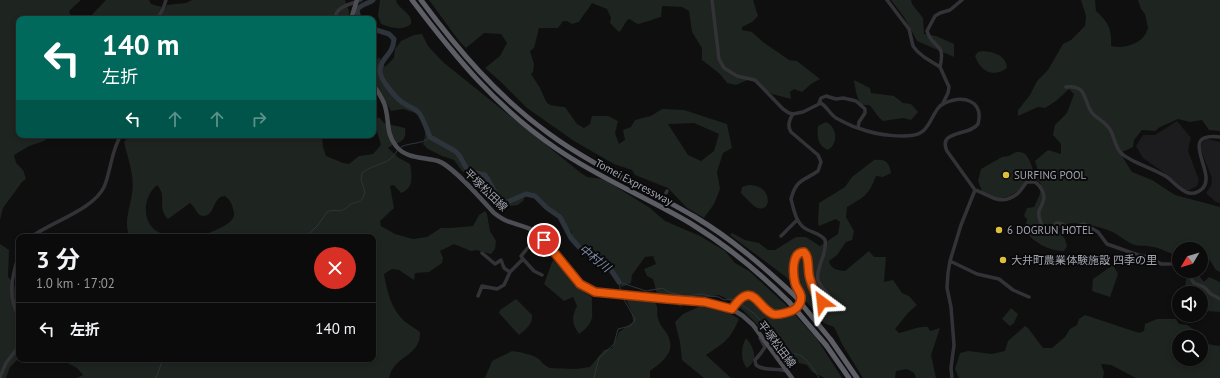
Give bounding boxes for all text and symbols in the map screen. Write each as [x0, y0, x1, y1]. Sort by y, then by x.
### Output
text: 140 m [102, 26, 179, 63]
icon: left [36, 32, 88, 84]
text: 左折 [102, 65, 138, 88]
icon: left [122, 108, 144, 130]
icon: ahead [164, 108, 186, 130]
icon: ahead [206, 108, 228, 130]
icon: right [248, 108, 270, 130]
street label: Tomei Expressway [593, 156, 676, 209]
street label: 平塚松田線 [461, 166, 511, 214]
place label: SURFING POOL [1014, 168, 1087, 182]
marker: SURFING POOL [1001, 170, 1011, 180]
pin [527, 223, 561, 257]
place label: 6 DOGRUN HOTEL [1007, 223, 1094, 237]
marker: 6 DOGRUN HOTEL [994, 225, 1004, 235]
icon: arrive [533, 229, 555, 251]
water label: 中村川 [576, 241, 615, 276]
north arrow [1172, 242, 1208, 278]
map controls [1172, 242, 1208, 366]
text: 3 分 [36, 244, 80, 275]
button: close [314, 247, 356, 289]
place label: 大井町農業体験施設 四季の里 [1011, 253, 1157, 267]
marker: 大井町農業体験施設 四季の里 [998, 255, 1008, 265]
text: 1.0 km · 17:02 [36, 275, 115, 292]
position arrow [801, 281, 843, 323]
button: sound [1172, 286, 1208, 322]
icon: left [36, 318, 58, 340]
street label: 平塚松田線 [755, 318, 799, 370]
text: 140 m [315, 319, 356, 338]
text: 左折 [70, 320, 100, 339]
button: search [1172, 330, 1208, 366]

